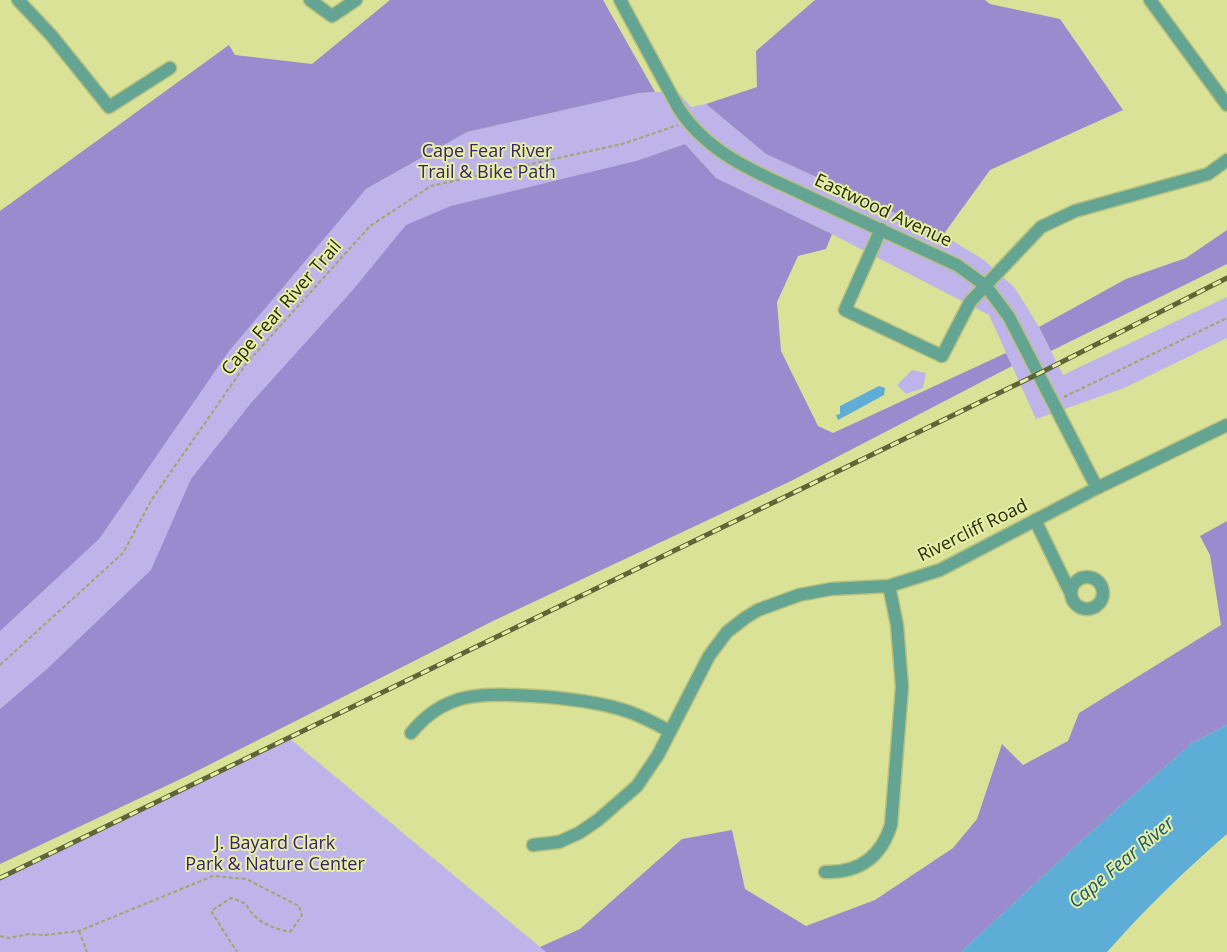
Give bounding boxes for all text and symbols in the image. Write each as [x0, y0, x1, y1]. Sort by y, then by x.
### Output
park label: Cape Fear River Trail & Bike Path [418, 141, 556, 183]
street label: Eastwood Avenue [811, 170, 955, 252]
street label: Cape Fear River Trail [218, 236, 346, 380]
street label: Rivercliff Road [915, 495, 1031, 567]
water label: Cape Fear River [1065, 812, 1179, 914]
park label: J. Bayard Clark Park & Nature Center [185, 833, 365, 876]

